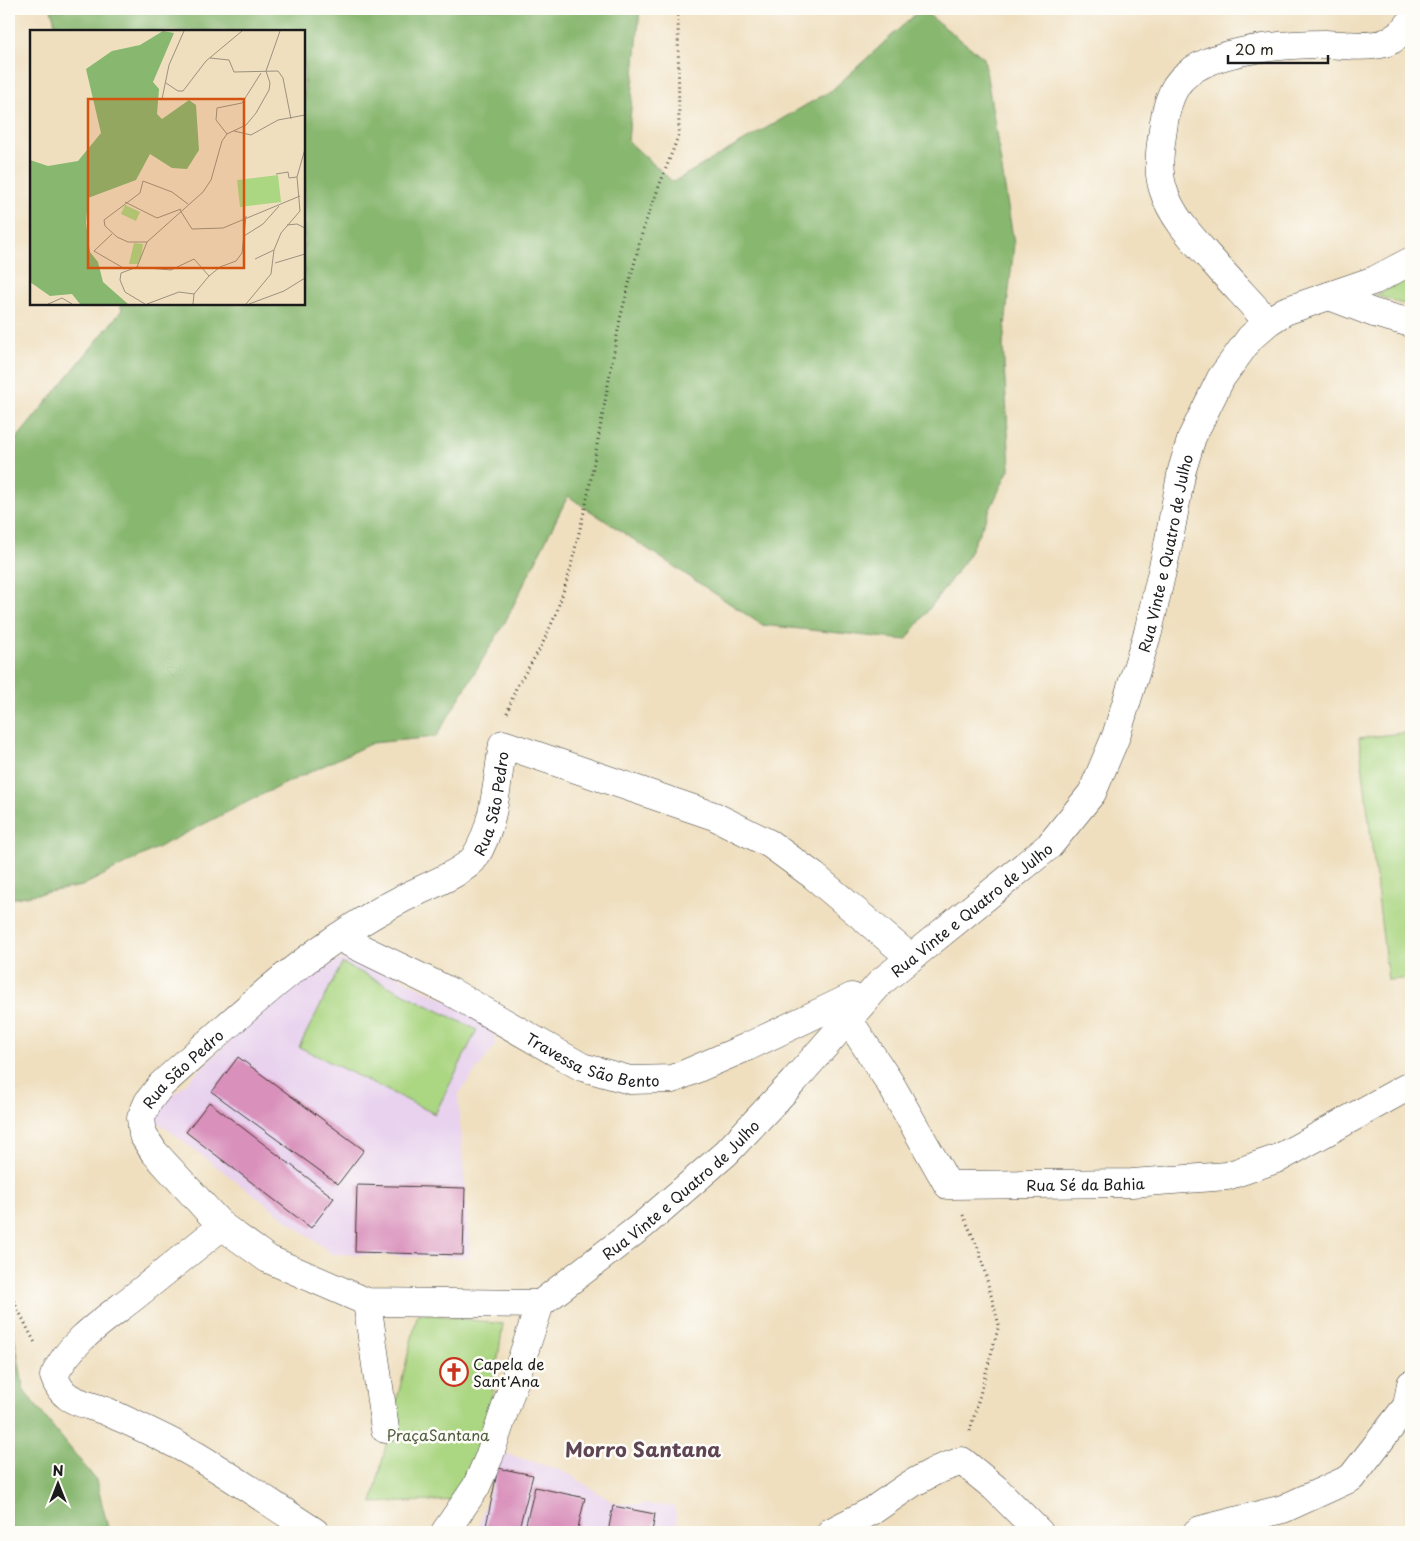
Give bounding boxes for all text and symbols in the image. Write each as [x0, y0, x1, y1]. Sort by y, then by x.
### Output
inset map [30, 30, 305, 305]
scale bar [1228, 32, 1328, 64]
text: 20 m [1235, 37, 1274, 60]
street label: Rua Vinte e Quatro de Julho [1131, 451, 1198, 655]
street label: Rua São Pedro [467, 750, 513, 859]
street label: Rua Vinte e Quatro de Julho [885, 836, 1057, 982]
street label: Rua São Pedro [136, 1023, 228, 1113]
street label: Travessa São Bento [522, 1026, 660, 1092]
street label: Rua Vinte e Quatro de Julho [597, 1114, 764, 1264]
street label: Rua Sé da Bahia [1026, 1171, 1146, 1196]
place label: Capela de Sant'Ana [473, 1352, 544, 1392]
church icon: Capela de Sant'Ana [439, 1357, 469, 1387]
park label: PraçaSantana [386, 1423, 490, 1446]
district label: Morro Santana [565, 1434, 721, 1464]
north arrow [32, 1458, 82, 1508]
text: N [52, 1460, 64, 1481]

